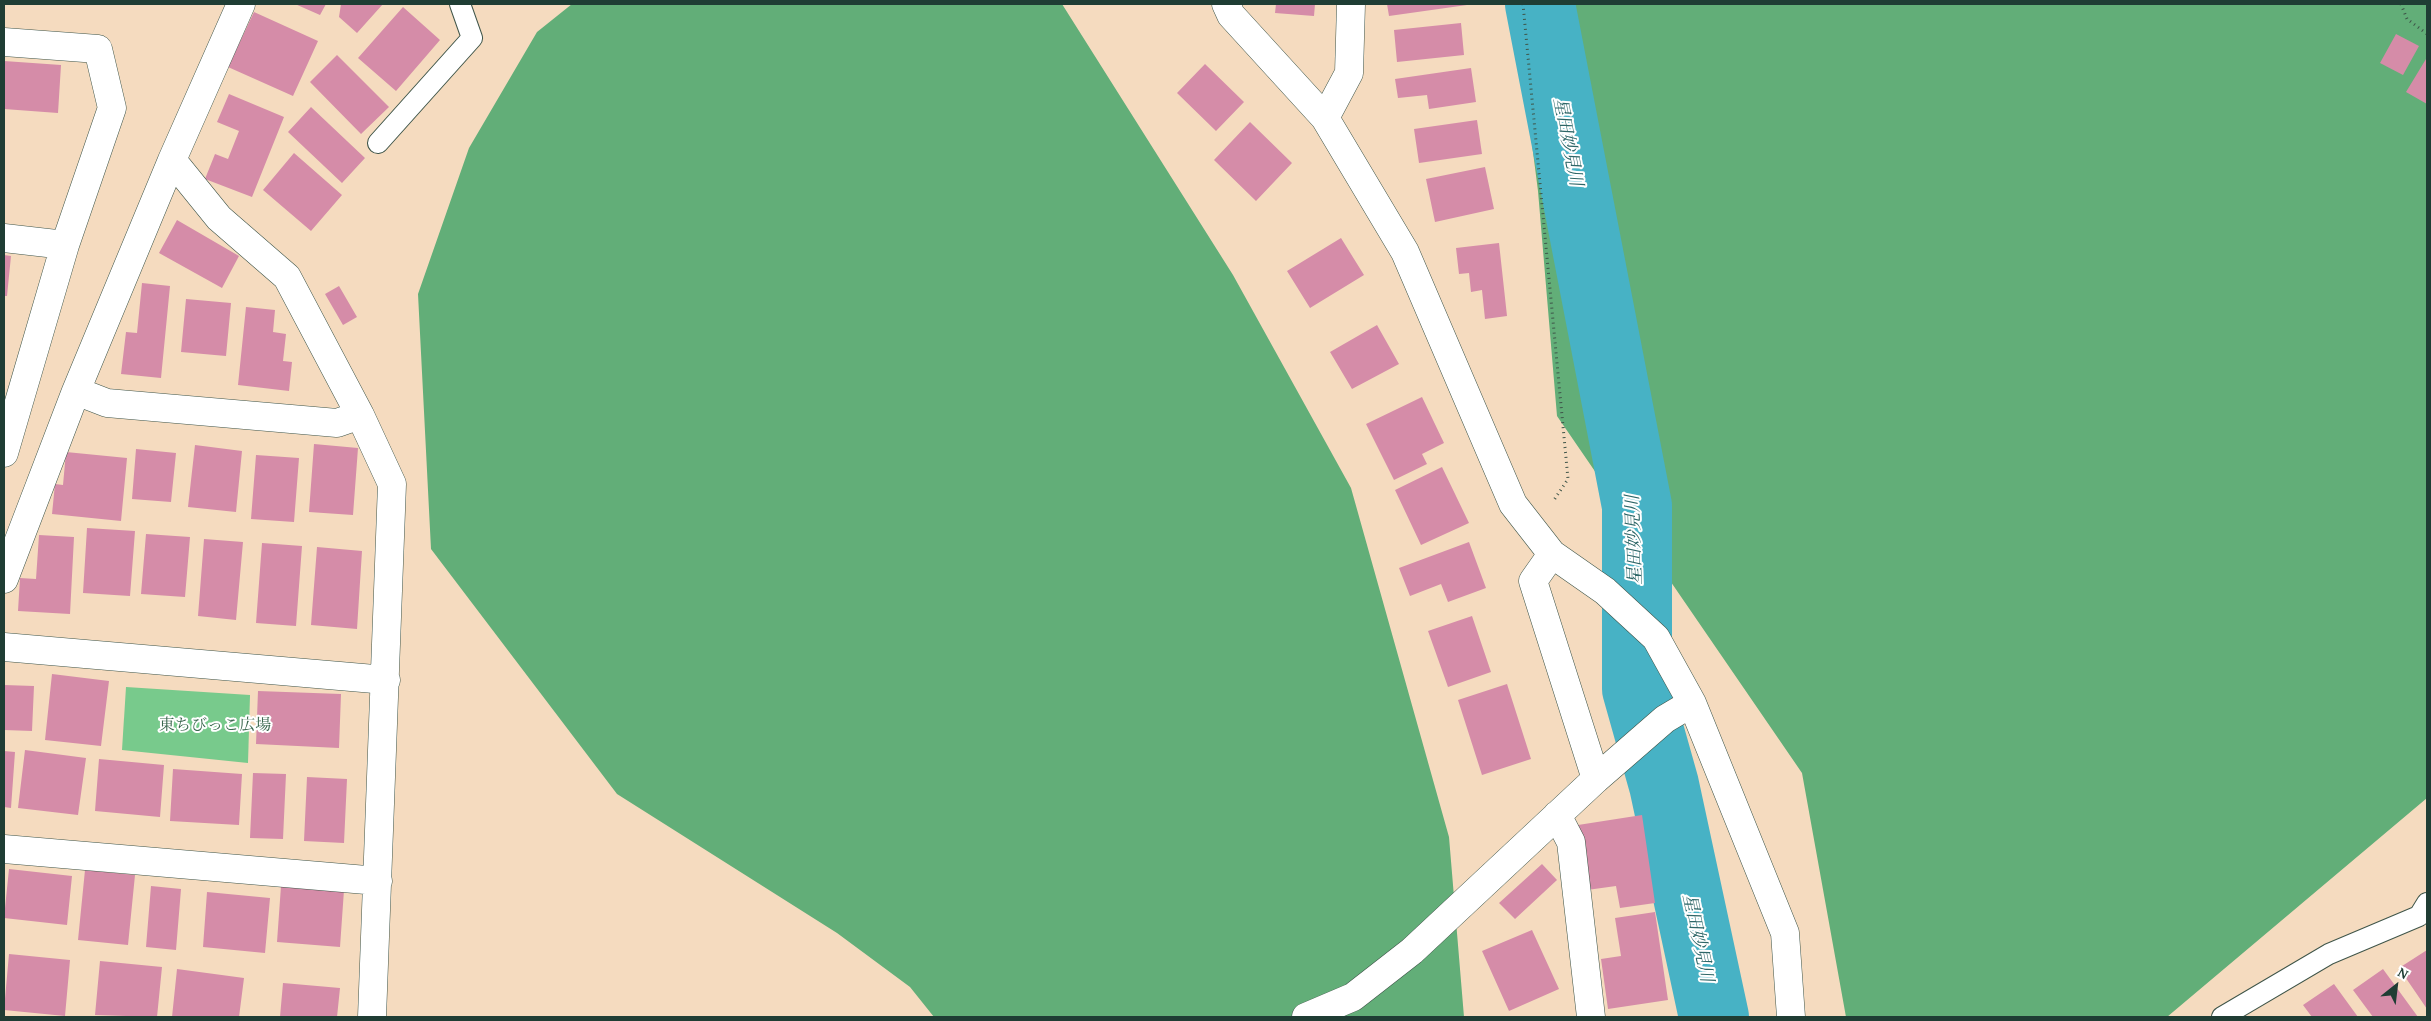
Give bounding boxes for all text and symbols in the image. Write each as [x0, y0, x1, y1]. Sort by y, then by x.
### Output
water label: 星田妙見川 [1548, 96, 1586, 188]
water label: 星田妙見川 [1623, 495, 1647, 585]
park label: 東ちびっこ広場 [159, 716, 271, 736]
water label: 星田妙見川 [1677, 892, 1717, 984]
north arrow [2371, 961, 2421, 1011]
text: N [2394, 962, 2412, 984]

